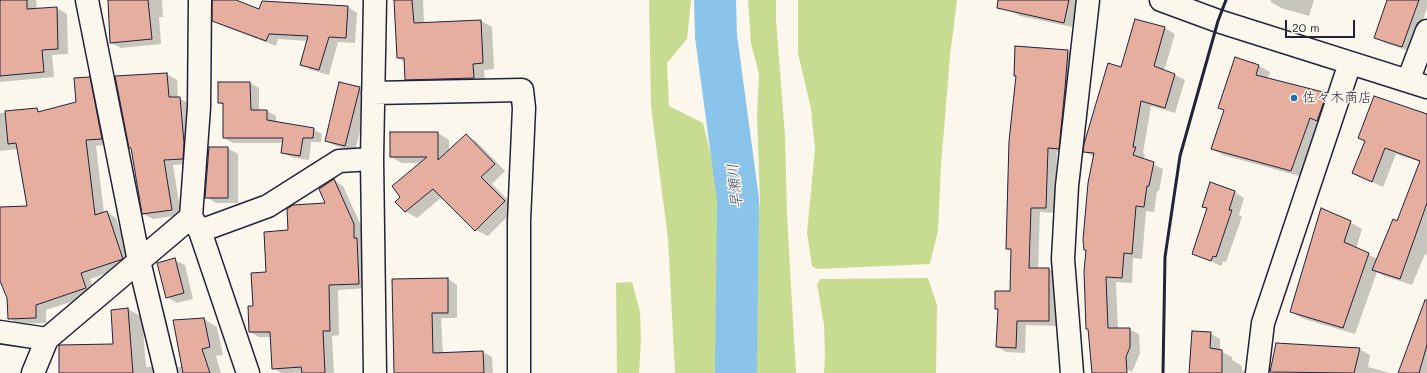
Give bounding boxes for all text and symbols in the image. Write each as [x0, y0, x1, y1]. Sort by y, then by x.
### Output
scale bar [1287, 12, 1357, 38]
text: 20 m [1292, 19, 1320, 35]
place label: 佐々木商店 [1302, 90, 1372, 106]
marker: 佐々木商店 [1289, 93, 1299, 103]
water label: 早瀬川 [724, 163, 746, 209]

